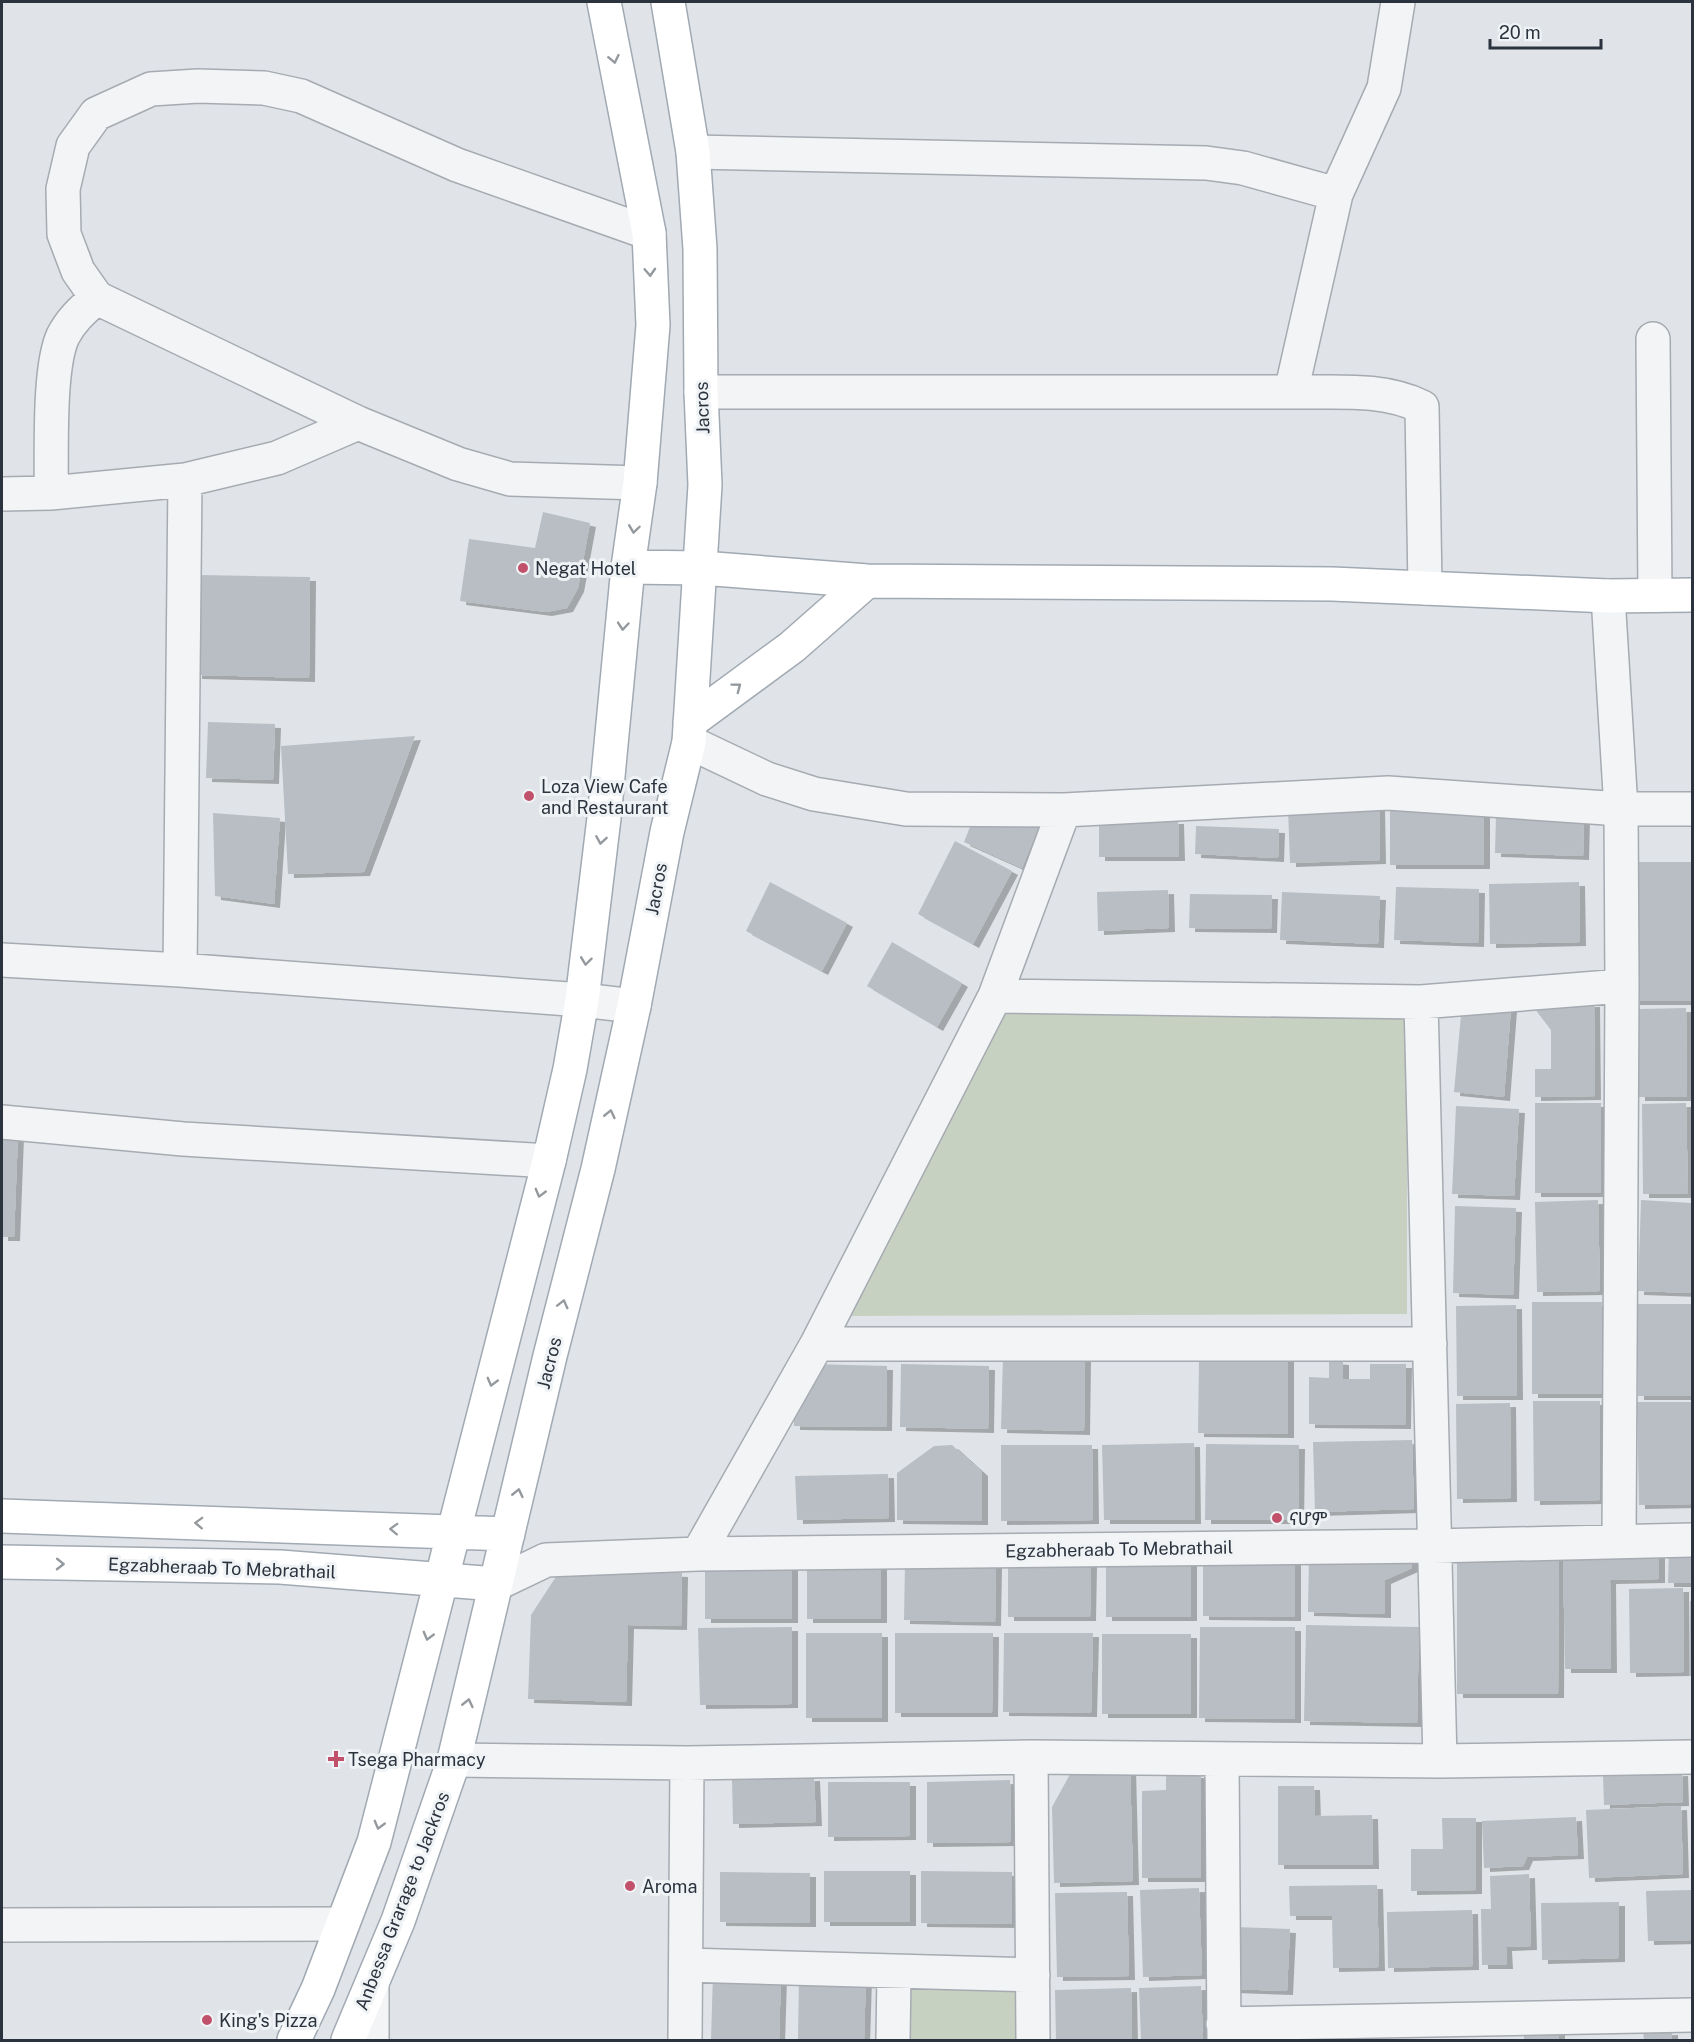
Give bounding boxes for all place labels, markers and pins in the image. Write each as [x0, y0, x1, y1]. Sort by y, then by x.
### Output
place label: Negat Hotel [535, 558, 636, 579]
marker: Negat Hotel [516, 561, 530, 575]
place label: Loza View Cafe and Restaurant [541, 776, 669, 818]
marker: Loza View Cafe and Restaurant [522, 789, 536, 803]
place label: ናሆም [1289, 1508, 1328, 1529]
marker: ናሆም [1270, 1511, 1284, 1525]
place label: Tsega Pharmacy [348, 1749, 486, 1770]
marker: Tsega Pharmacy [329, 1752, 343, 1766]
place label: Aroma [642, 1876, 697, 1897]
marker: Aroma [623, 1879, 637, 1893]
place label: King's Pizza [219, 2010, 317, 2031]
marker: King's Pizza [200, 2013, 214, 2027]

